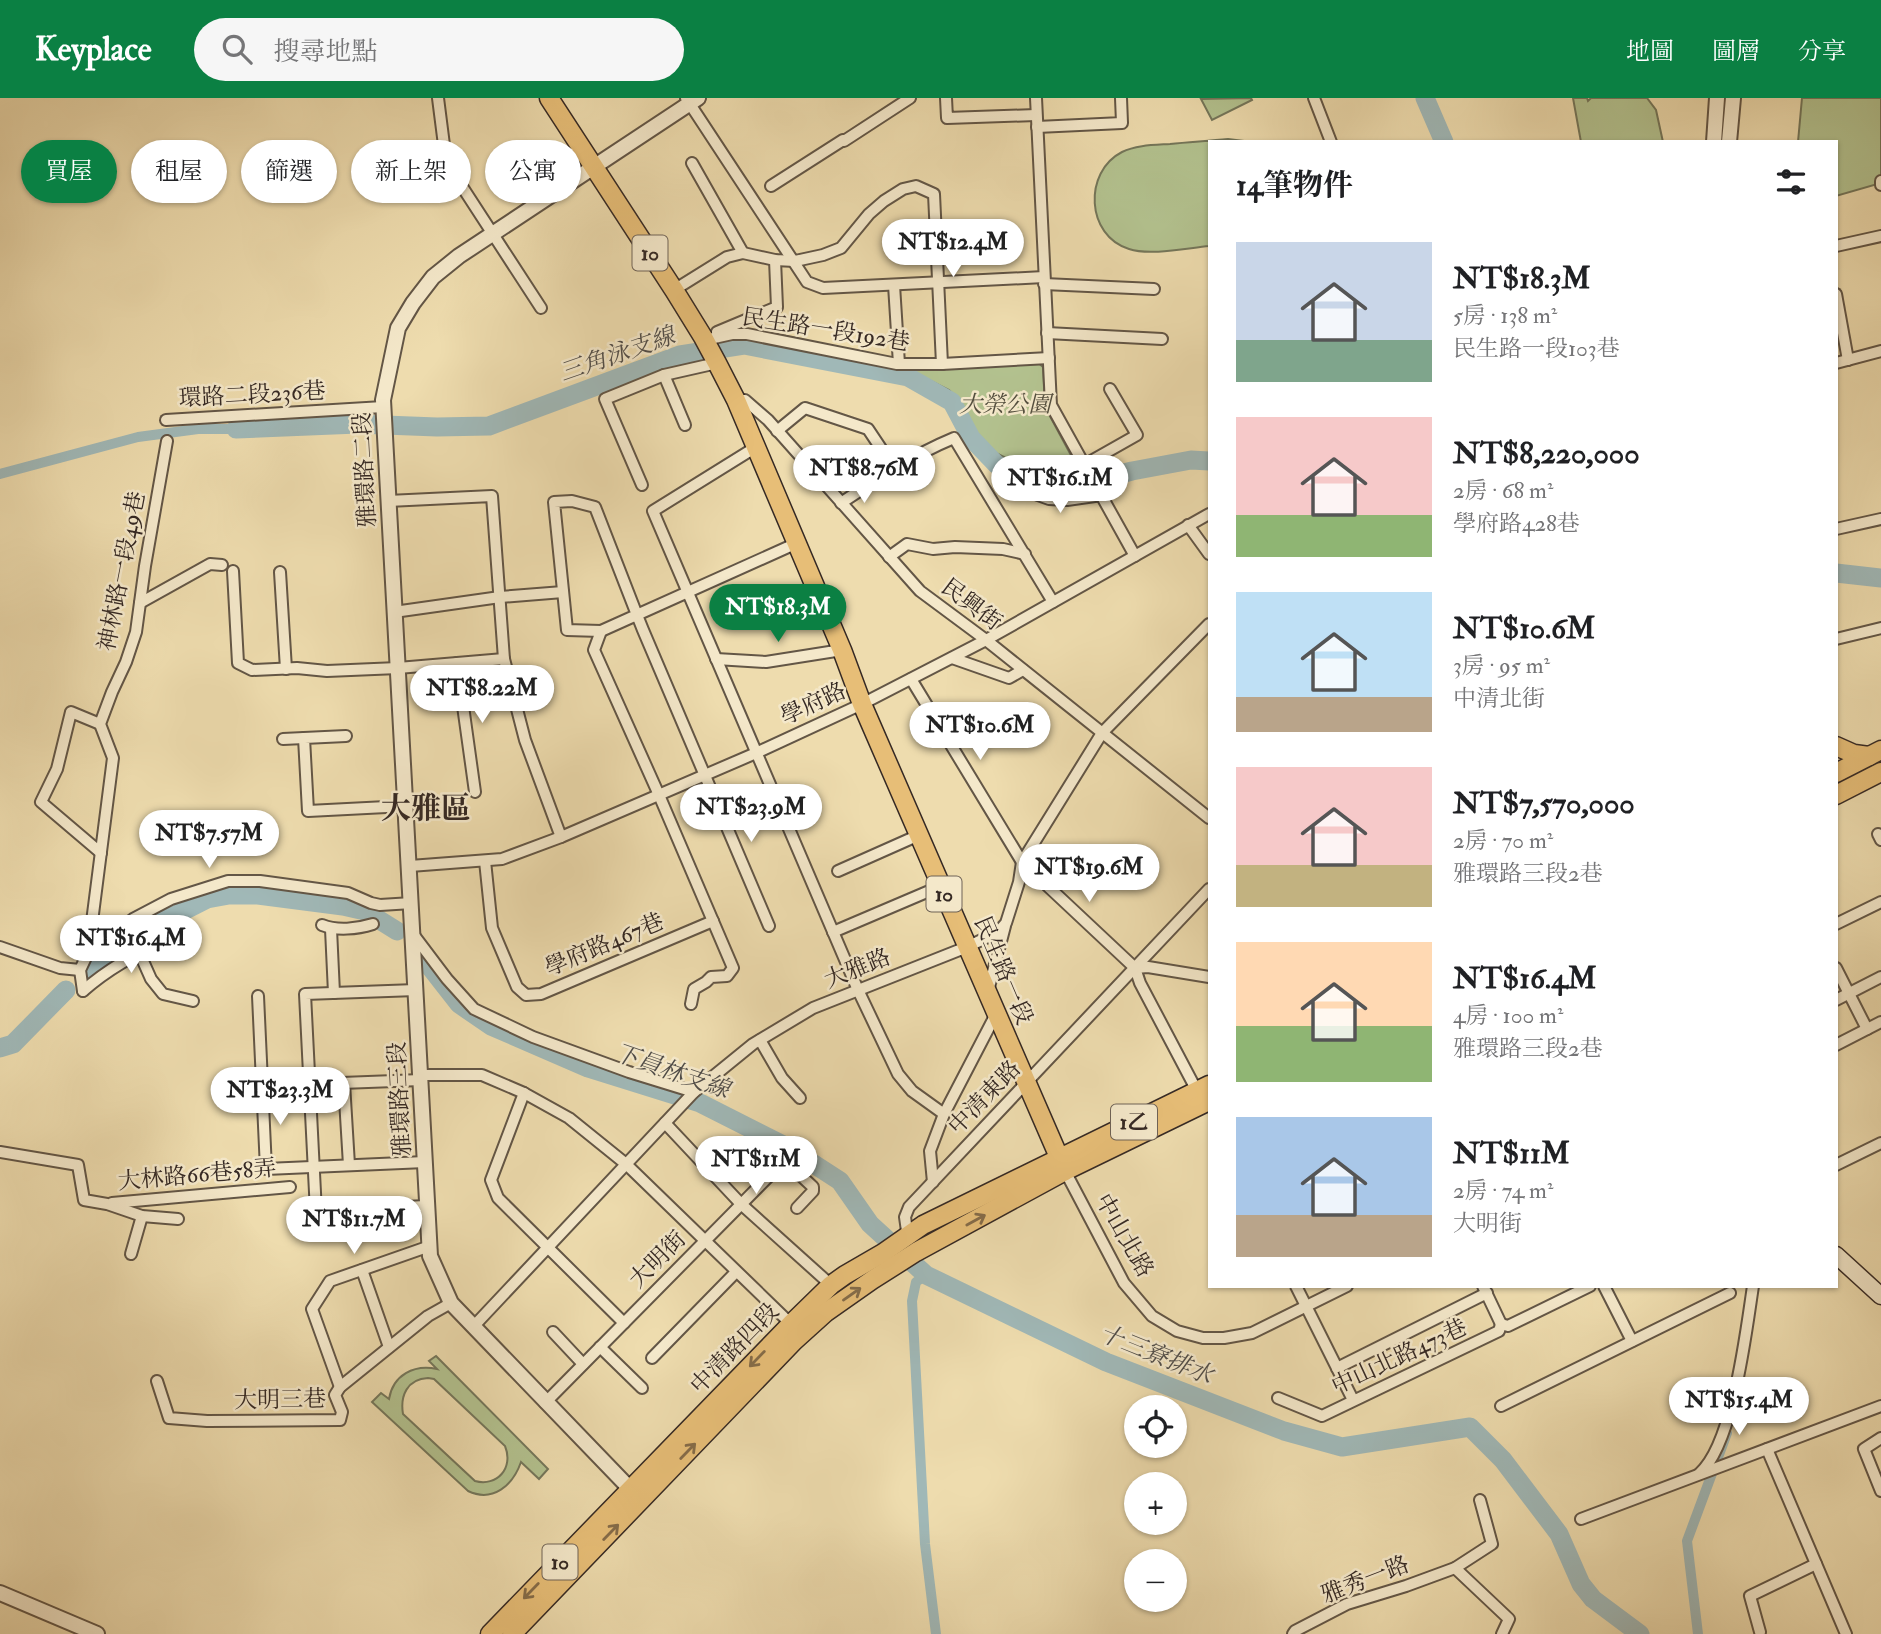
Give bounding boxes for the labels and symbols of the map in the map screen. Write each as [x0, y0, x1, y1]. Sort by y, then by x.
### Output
pin: NT$12.4M [881, 220, 1025, 279]
road number: 10 [632, 236, 668, 270]
street label: 民生路一段192巷 [740, 302, 912, 357]
water label: 三角泳支線 [555, 319, 682, 389]
street label: 環路二段236巷 [178, 376, 326, 413]
park label: 大榮公園 [959, 390, 1055, 419]
street label: 雅環路二段 [347, 412, 382, 528]
pin: NT$8.76M [792, 446, 936, 505]
pin: NT$16.1M [988, 456, 1132, 515]
street label: 神林路一段49巷 [92, 489, 151, 653]
street label: 民興街 [935, 572, 1008, 637]
pin: NT$18.3M [706, 584, 850, 644]
pin: NT$8.22M [410, 666, 554, 725]
street label: 學府路 [776, 676, 851, 731]
pin: NT$10.6M [908, 702, 1052, 762]
pin: NT$23.9M [679, 784, 823, 844]
district label: 大雅區 [381, 790, 471, 827]
pin: NT$7.57M [137, 810, 281, 870]
pin: NT$19.6M [1017, 844, 1161, 904]
road number: 10 [926, 876, 962, 912]
street label: 學府路467巷 [540, 906, 668, 983]
street label: 民生路一段 [968, 912, 1039, 1029]
pin: NT$16.4M [59, 916, 203, 975]
street label: 大雅路 [820, 942, 895, 995]
water label: 下員林支線 [610, 1037, 736, 1107]
street label: 雅環路三段 [382, 1041, 417, 1157]
street label: 中清東路 [942, 1054, 1027, 1141]
pin: NT$23.3M [208, 1068, 352, 1127]
road number: 1乙 [1111, 1104, 1157, 1140]
pin: NT$11M [699, 1136, 813, 1196]
street label: 大林路66巷58弄 [117, 1153, 278, 1196]
street label: 中山北路 [1089, 1188, 1160, 1282]
pin: NT$11.7M [282, 1196, 426, 1256]
one-way arrow [965, 1212, 985, 1226]
street label: 大明街 [623, 1225, 692, 1294]
one-way arrow [842, 1287, 861, 1301]
street label: 中清路四段 [684, 1297, 785, 1400]
street label: 中山北路473巷 [1327, 1312, 1472, 1401]
water label: 十三寮排水 [1094, 1318, 1219, 1392]
one-way arrow [748, 1351, 765, 1368]
pin: NT$15.4M [1667, 1378, 1811, 1437]
street label: 大明三巷 [234, 1384, 326, 1415]
one-way arrow [680, 1443, 697, 1460]
one-way arrow [602, 1524, 619, 1541]
road number: 10 [542, 1544, 578, 1580]
street label: 雅秀一路 [1317, 1549, 1413, 1609]
one-way arrow [523, 1582, 540, 1599]

